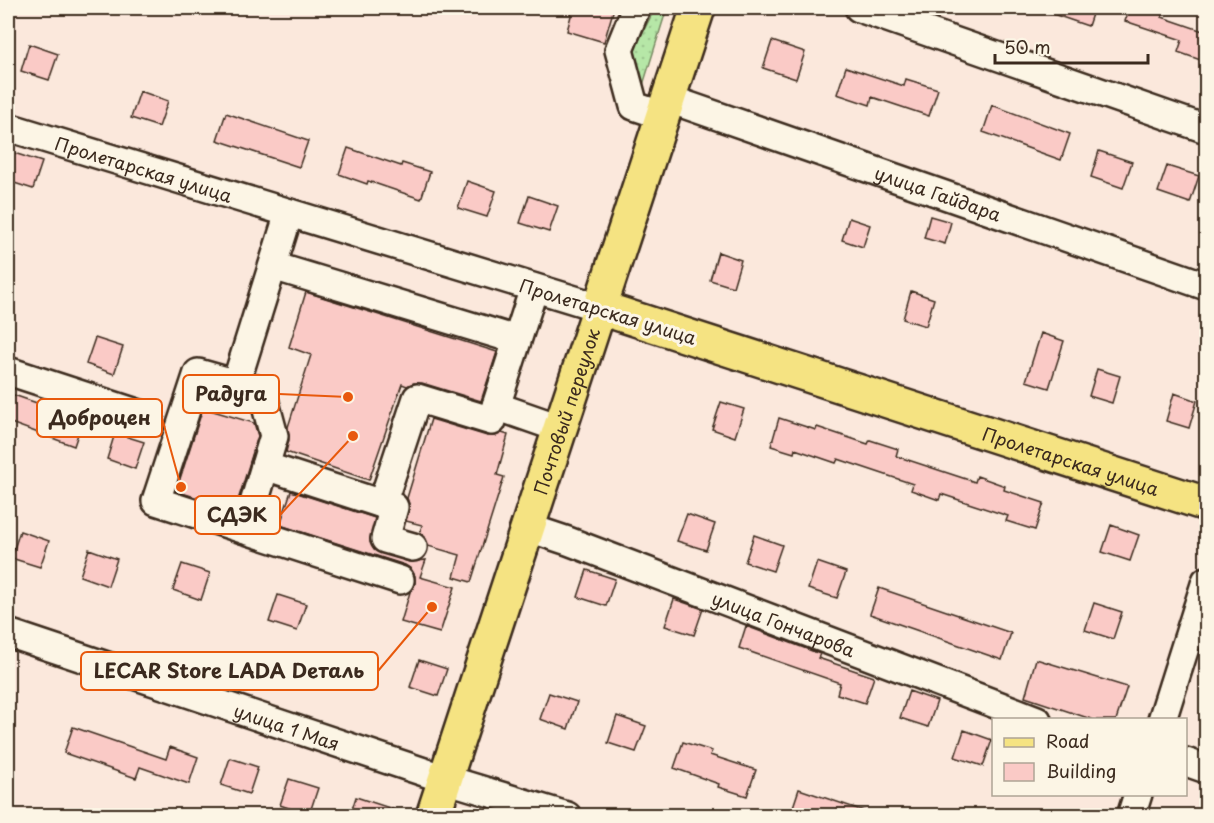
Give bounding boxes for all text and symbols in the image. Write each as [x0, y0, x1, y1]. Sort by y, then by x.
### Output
scale bar [995, 27, 1148, 65]
text: 50 m [1004, 33, 1051, 60]
street label: Пролетарская улица [52, 129, 236, 208]
street label: улица Гайдара [871, 158, 1006, 227]
street label: Пролетарская улица [516, 271, 700, 351]
street label: Почтовый переулок [526, 324, 606, 498]
callout: Радуга [183, 375, 279, 413]
text: Радуга [195, 378, 268, 408]
callout: Доброцен [37, 399, 162, 437]
text: Доброцен [48, 402, 151, 432]
street label: Пролетарская улица [979, 419, 1163, 502]
callout: СДЭК [195, 496, 280, 534]
text: СДЭК [207, 499, 267, 529]
street label: улица Гончарова [708, 584, 860, 663]
callout: LECAR Store LADA Dеталь [81, 652, 378, 690]
text: LECAR Store LADA Dеталь [94, 655, 364, 685]
street label: улица 1 Мая [230, 696, 343, 756]
legend [992, 718, 1187, 796]
text: Road [1046, 727, 1090, 754]
text: Building [1046, 757, 1116, 784]

